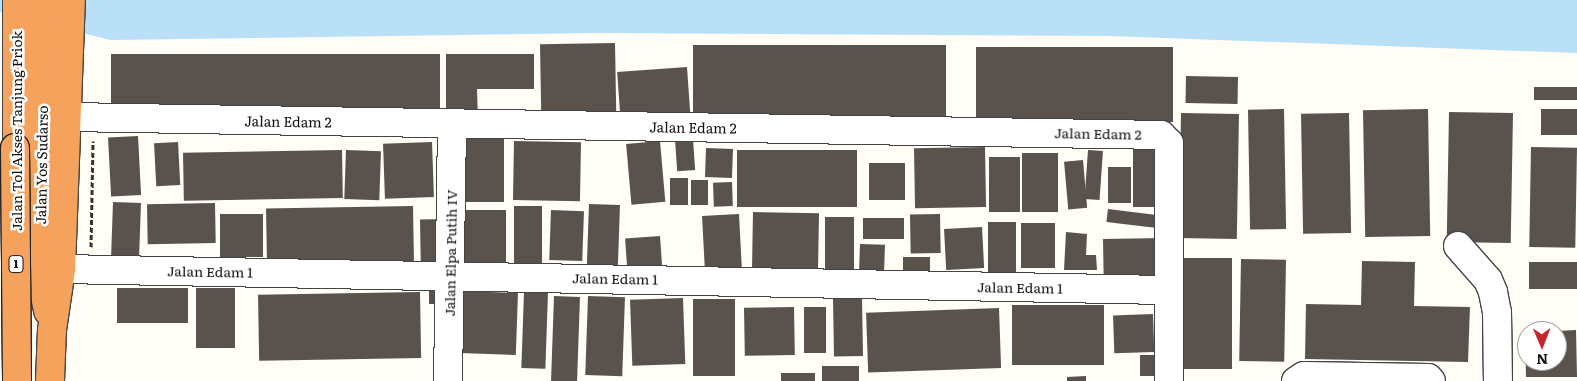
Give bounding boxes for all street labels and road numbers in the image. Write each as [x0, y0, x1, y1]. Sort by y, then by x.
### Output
street label: Jalan Tol Akses Tanjung Priok [8, 31, 24, 231]
street label: Jalan Yos Sudarso [32, 105, 50, 225]
street label: Jalan Edam 2 [244, 112, 332, 130]
street label: Jalan Edam 2 [649, 118, 737, 136]
street label: Jalan Edam 2 [1054, 124, 1142, 142]
street label: Jalan Elpa Putih IV [440, 189, 460, 317]
road number: 1 [8, 254, 24, 274]
street label: Jalan Edam 1 [167, 262, 253, 280]
street label: Jalan Edam 1 [572, 269, 658, 287]
street label: Jalan Edam 1 [977, 278, 1063, 296]

